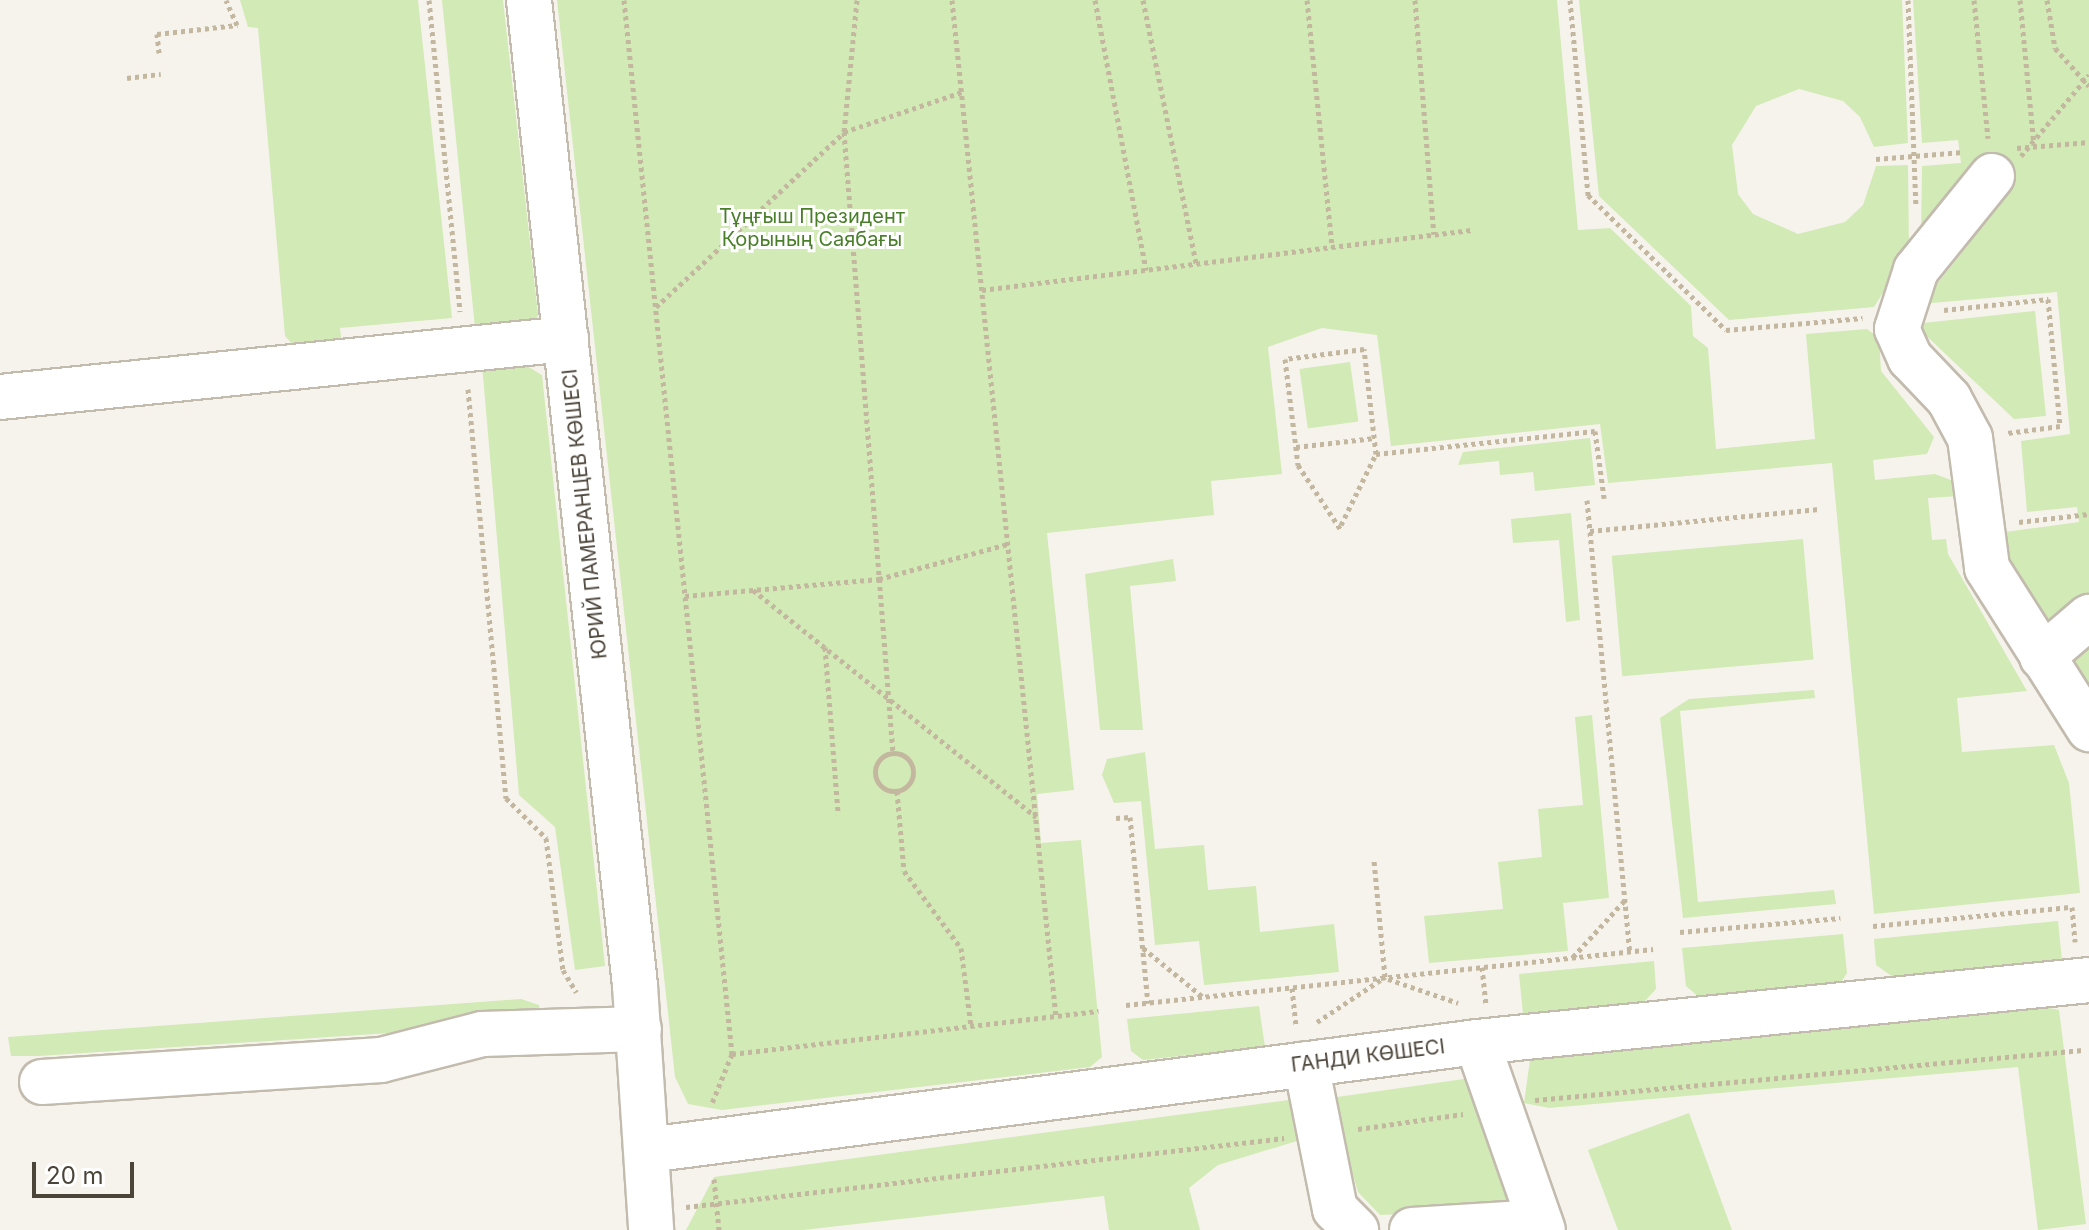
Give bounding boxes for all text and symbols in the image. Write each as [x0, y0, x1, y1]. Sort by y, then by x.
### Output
park label: Тұңғыш Президент Қорының Саябағы [719, 205, 905, 252]
street label: ЮРИЙ ПАМЕРАНЦЕВ КӨШЕСІ [558, 368, 612, 660]
street label: ГАНДИ КӨШЕСІ [1290, 1035, 1446, 1077]
scale bar [36, 1146, 138, 1196]
text: 20 m [46, 1161, 104, 1190]

